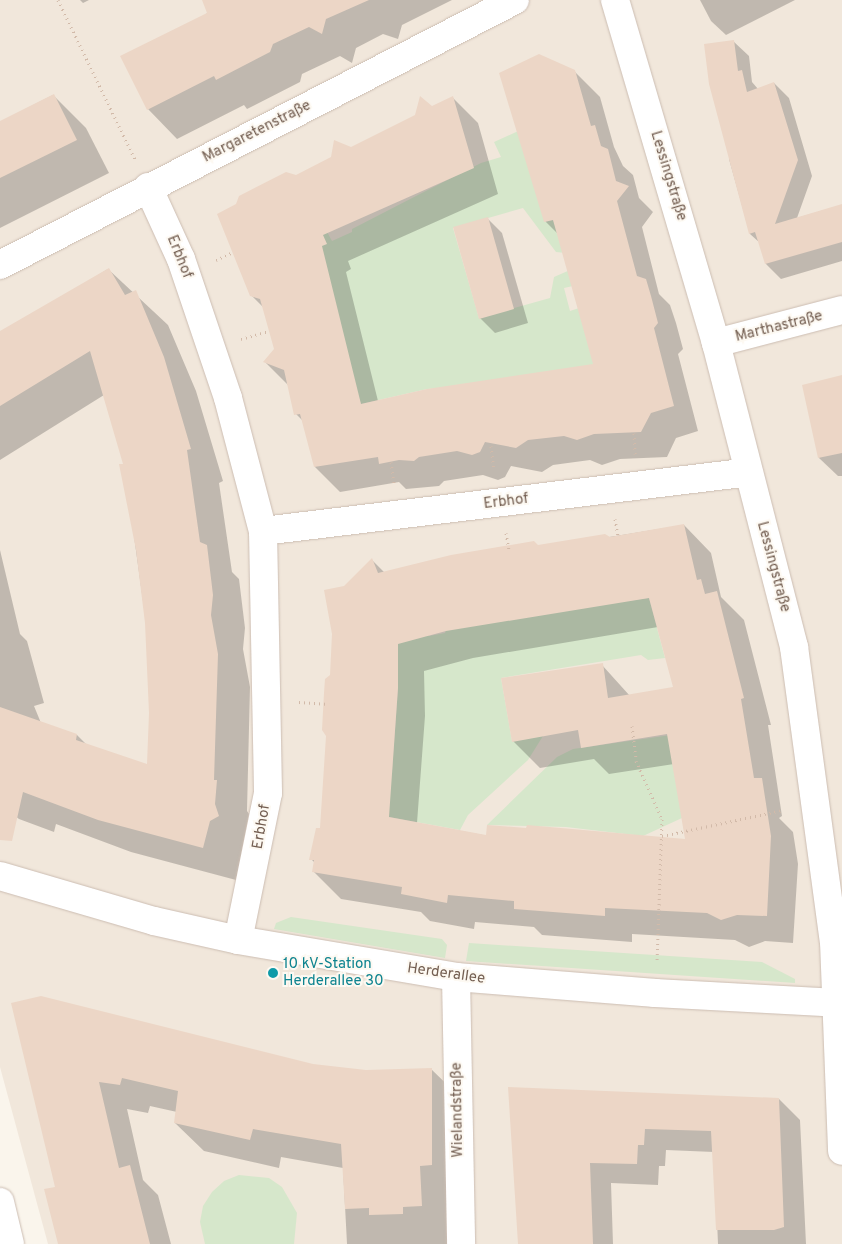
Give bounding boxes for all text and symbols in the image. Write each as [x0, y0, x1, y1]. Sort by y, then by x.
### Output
street label: Margaretenstraße [200, 97, 314, 167]
street label: Lessingstraße [646, 129, 690, 223]
street label: Erbhof [162, 233, 196, 281]
street label: Marthastraße [734, 307, 824, 347]
street label: Erbhof [483, 490, 529, 514]
street label: Lessingstraße [752, 520, 794, 614]
street label: Erbhof [249, 803, 275, 851]
place label: 10 kV-Station Herderallee 30 [283, 955, 384, 990]
street label: Herderallee [406, 960, 486, 988]
marker: 10 kV-Station Herderallee 30 [267, 967, 279, 979]
street label: Wielandstraße [448, 1062, 468, 1158]

